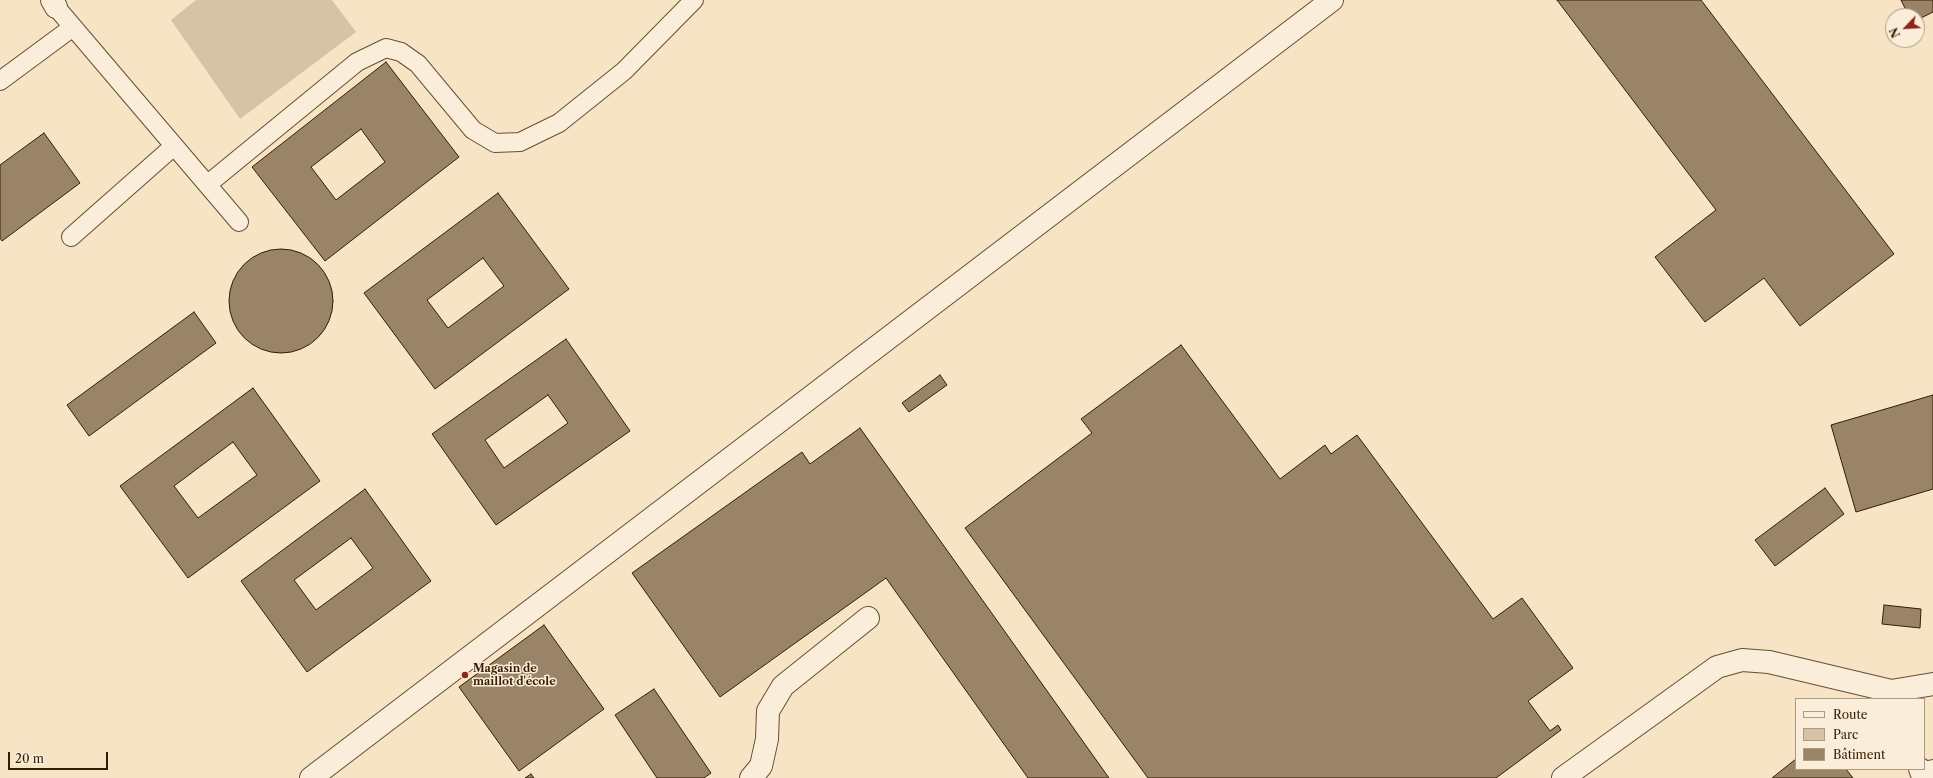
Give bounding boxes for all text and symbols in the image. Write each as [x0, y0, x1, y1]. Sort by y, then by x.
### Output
north arrow [1885, 8, 1925, 48]
text: N [1887, 25, 1903, 40]
place label: Magasin de maillot d'école [473, 662, 556, 688]
marker: Magasin de maillot d'école [460, 670, 470, 680]
legend [1795, 698, 1925, 770]
text: Route [1833, 707, 1867, 722]
text: Parc [1833, 727, 1858, 742]
scale bar [10, 744, 110, 770]
text: Bâtiment [1833, 747, 1885, 762]
text: 20 m [15, 751, 44, 766]

